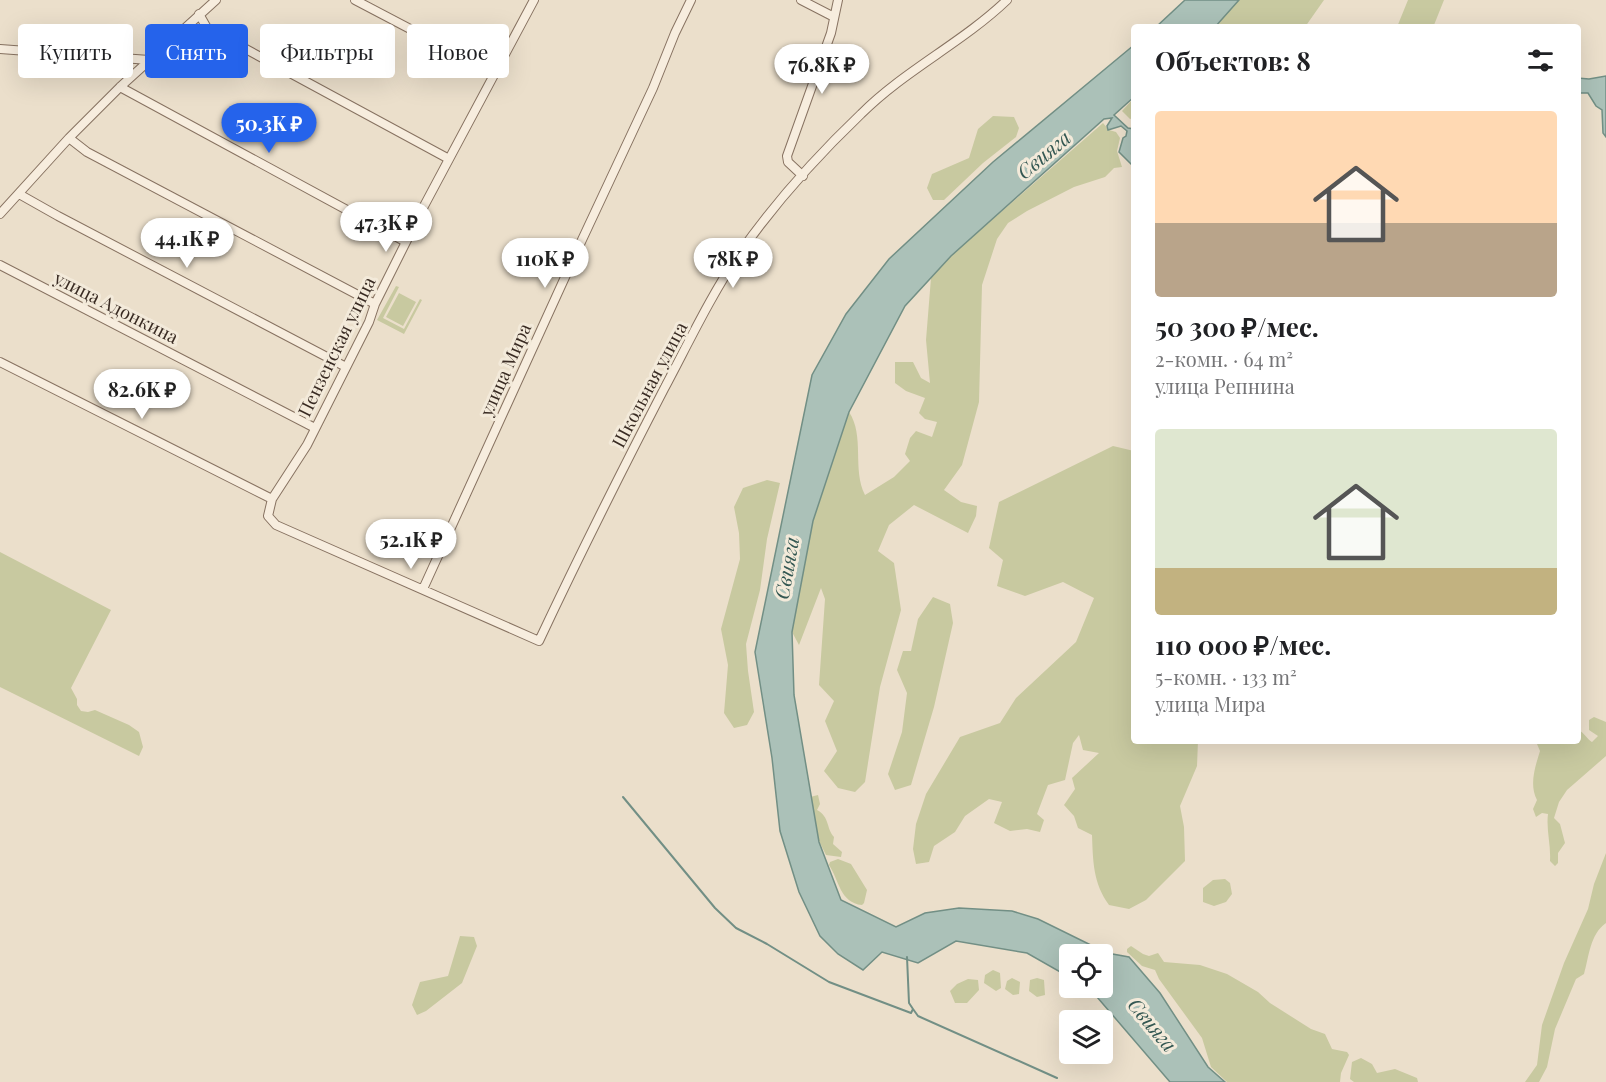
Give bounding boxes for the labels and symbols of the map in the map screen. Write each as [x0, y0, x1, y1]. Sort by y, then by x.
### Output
pin: 76.8K ₽ [767, 44, 877, 95]
pin: 50.3K ₽ [214, 103, 324, 154]
water label: Свияга [1010, 123, 1076, 184]
pin: 47.3K ₽ [331, 202, 441, 253]
pin: 44.1K ₽ [132, 218, 242, 269]
pin: 110K ₽ [496, 238, 594, 289]
pin: 78K ₽ [691, 238, 775, 289]
street label: улица Адонкина [49, 265, 183, 349]
street label: Пензенская улица [292, 273, 380, 420]
street label: Школьная улица [606, 318, 692, 452]
street label: улица Мира [473, 319, 536, 421]
pin: 82.6K ₽ [87, 369, 197, 420]
pin: 52.1K ₽ [356, 519, 466, 570]
water label: Свияга [767, 534, 804, 601]
water label: Свияга [1123, 991, 1184, 1057]

